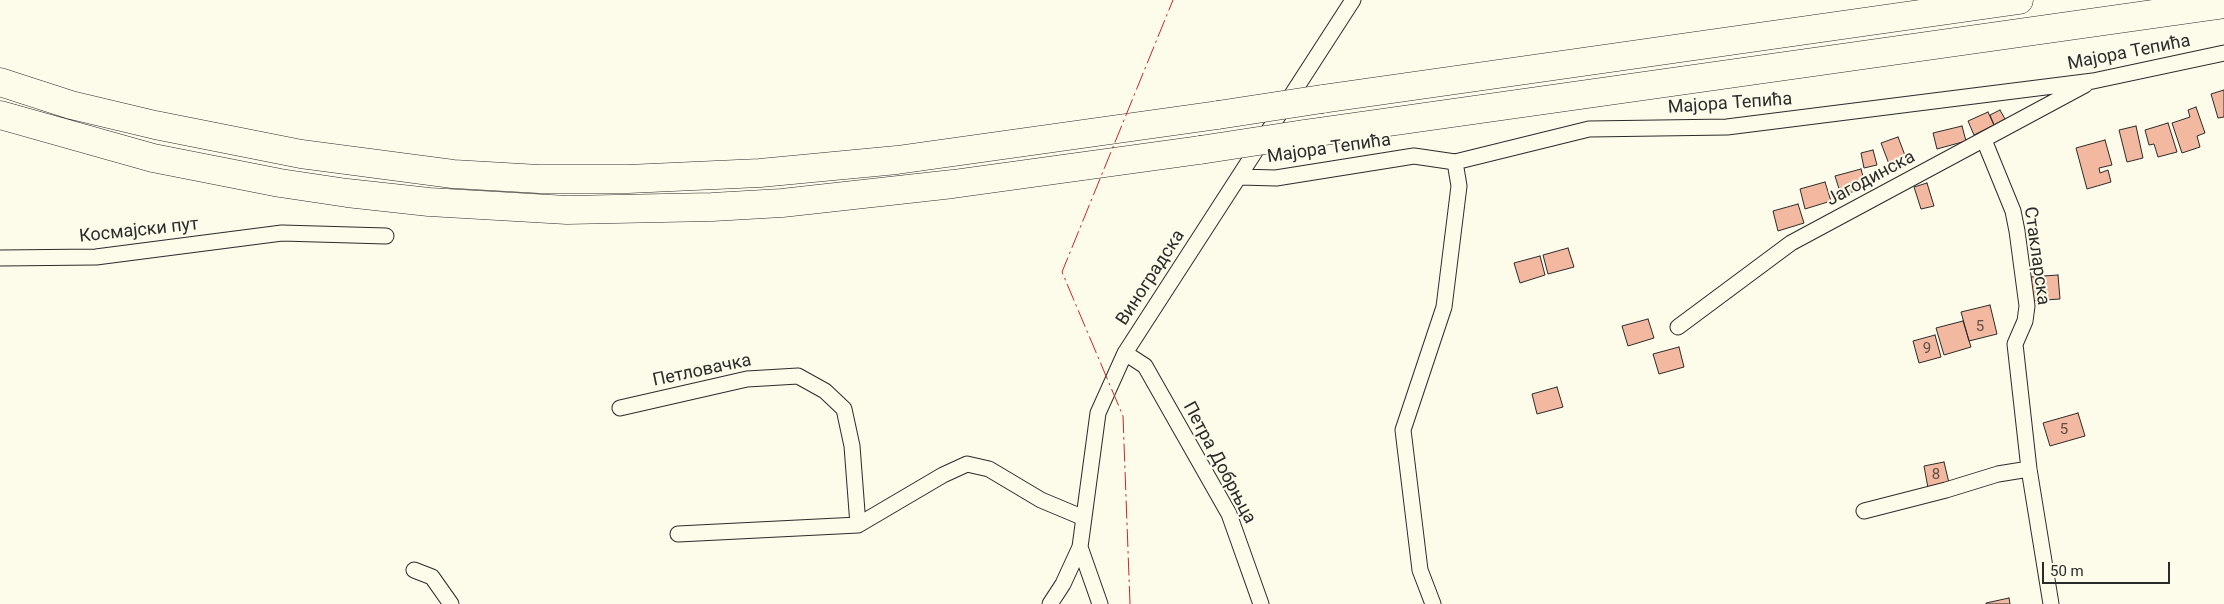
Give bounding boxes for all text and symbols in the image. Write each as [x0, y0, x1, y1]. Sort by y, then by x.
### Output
street label: Мајора Тепића [2066, 31, 2192, 75]
street label: Мајора Тепића [1667, 89, 1793, 119]
street label: Мајора Тепића [1266, 130, 1392, 168]
street label: Јагодинска [1823, 147, 1919, 211]
street label: Стакларска [2018, 205, 2054, 307]
street label: Космајски пут [78, 214, 200, 248]
street label: Виноградска [1112, 226, 1190, 330]
house number: 5 [1976, 318, 1984, 336]
house number: 9 [1923, 340, 1931, 358]
street label: Петловачка [651, 350, 753, 392]
street label: Петра Добрњца [1178, 398, 1260, 528]
house number: 5 [2060, 421, 2068, 439]
house number: 8 [1932, 466, 1940, 484]
scale bar [2044, 552, 2172, 584]
text: 50 m [2050, 562, 2084, 580]

